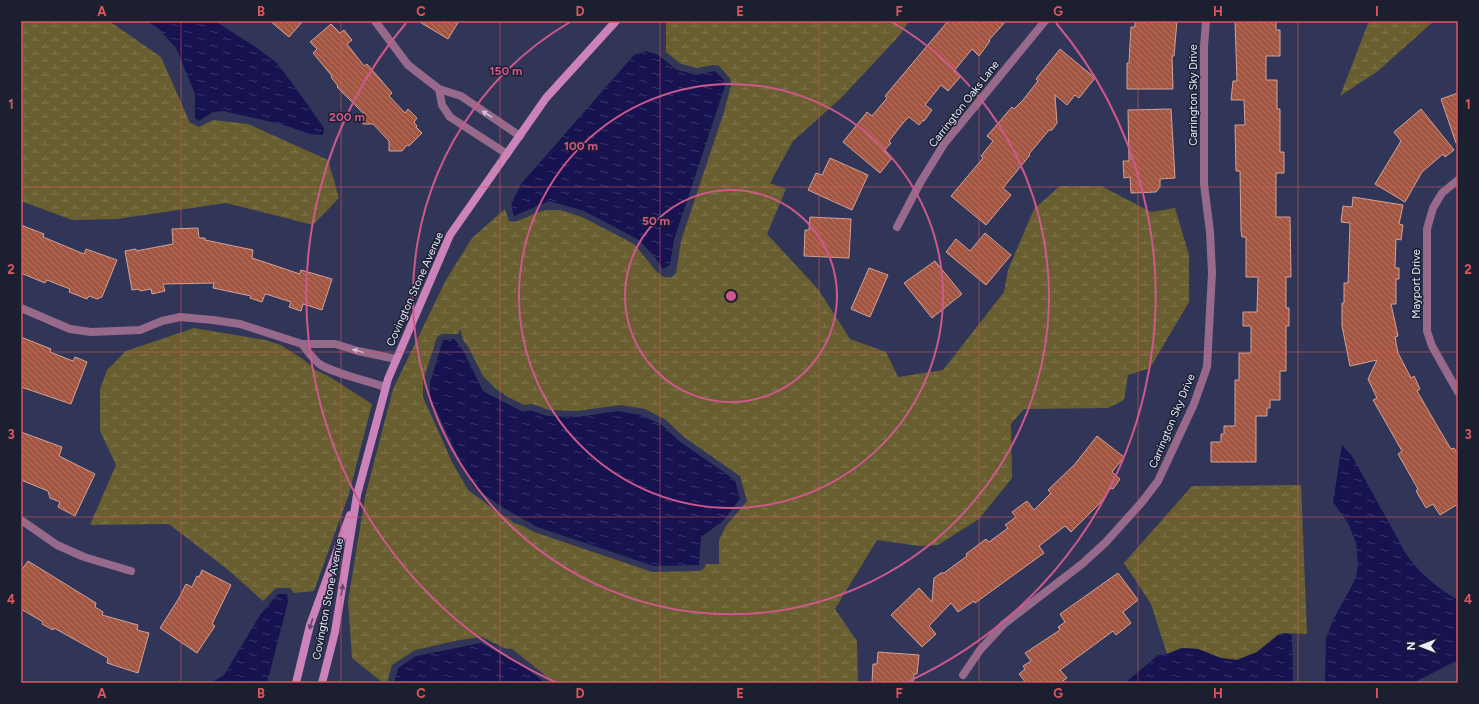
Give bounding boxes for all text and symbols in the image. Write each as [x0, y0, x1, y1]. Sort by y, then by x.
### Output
text: A [97, 4, 107, 19]
text: B [257, 4, 265, 19]
text: C [416, 4, 426, 19]
text: D [575, 4, 585, 19]
text: E [736, 4, 744, 19]
text: F [895, 4, 903, 19]
text: G [1053, 4, 1063, 19]
text: H [1213, 4, 1223, 19]
text: I [1375, 4, 1379, 19]
street label: Carrington Sky Drive [1187, 44, 1200, 146]
street label: Carrington Oaks Lane [926, 58, 1002, 150]
text: 150 m [489, 64, 523, 78]
text: 1 [8, 97, 14, 112]
text: 1 [1465, 97, 1471, 112]
text: 200 m [329, 110, 365, 124]
one-way arrow [482, 110, 492, 118]
text: 100 m [564, 139, 598, 153]
text: 50 m [642, 214, 670, 228]
street label: Covington Stone Avenue [384, 230, 446, 348]
street label: Mayport Drive [1410, 249, 1423, 319]
text: 2 [7, 262, 15, 277]
text: 2 [1464, 262, 1472, 277]
centre of rings [724, 289, 738, 303]
one-way arrow [352, 348, 364, 354]
street label: Carrington Sky Drive [1146, 372, 1198, 470]
text: 3 [7, 427, 15, 442]
text: 3 [1464, 427, 1472, 442]
street label: Covington Stone Avenue [310, 537, 346, 661]
one-way arrow [339, 584, 345, 596]
text: 4 [7, 592, 15, 607]
text: 4 [1464, 592, 1472, 607]
one-way arrow [308, 618, 314, 630]
north arrow [1401, 626, 1441, 666]
text: N [1405, 642, 1418, 650]
text: A [97, 686, 107, 701]
text: B [257, 686, 265, 701]
text: C [416, 686, 426, 701]
text: D [575, 686, 585, 701]
text: E [736, 686, 744, 701]
text: F [895, 686, 903, 701]
text: G [1053, 686, 1063, 701]
text: H [1213, 686, 1223, 701]
text: I [1375, 686, 1379, 701]

